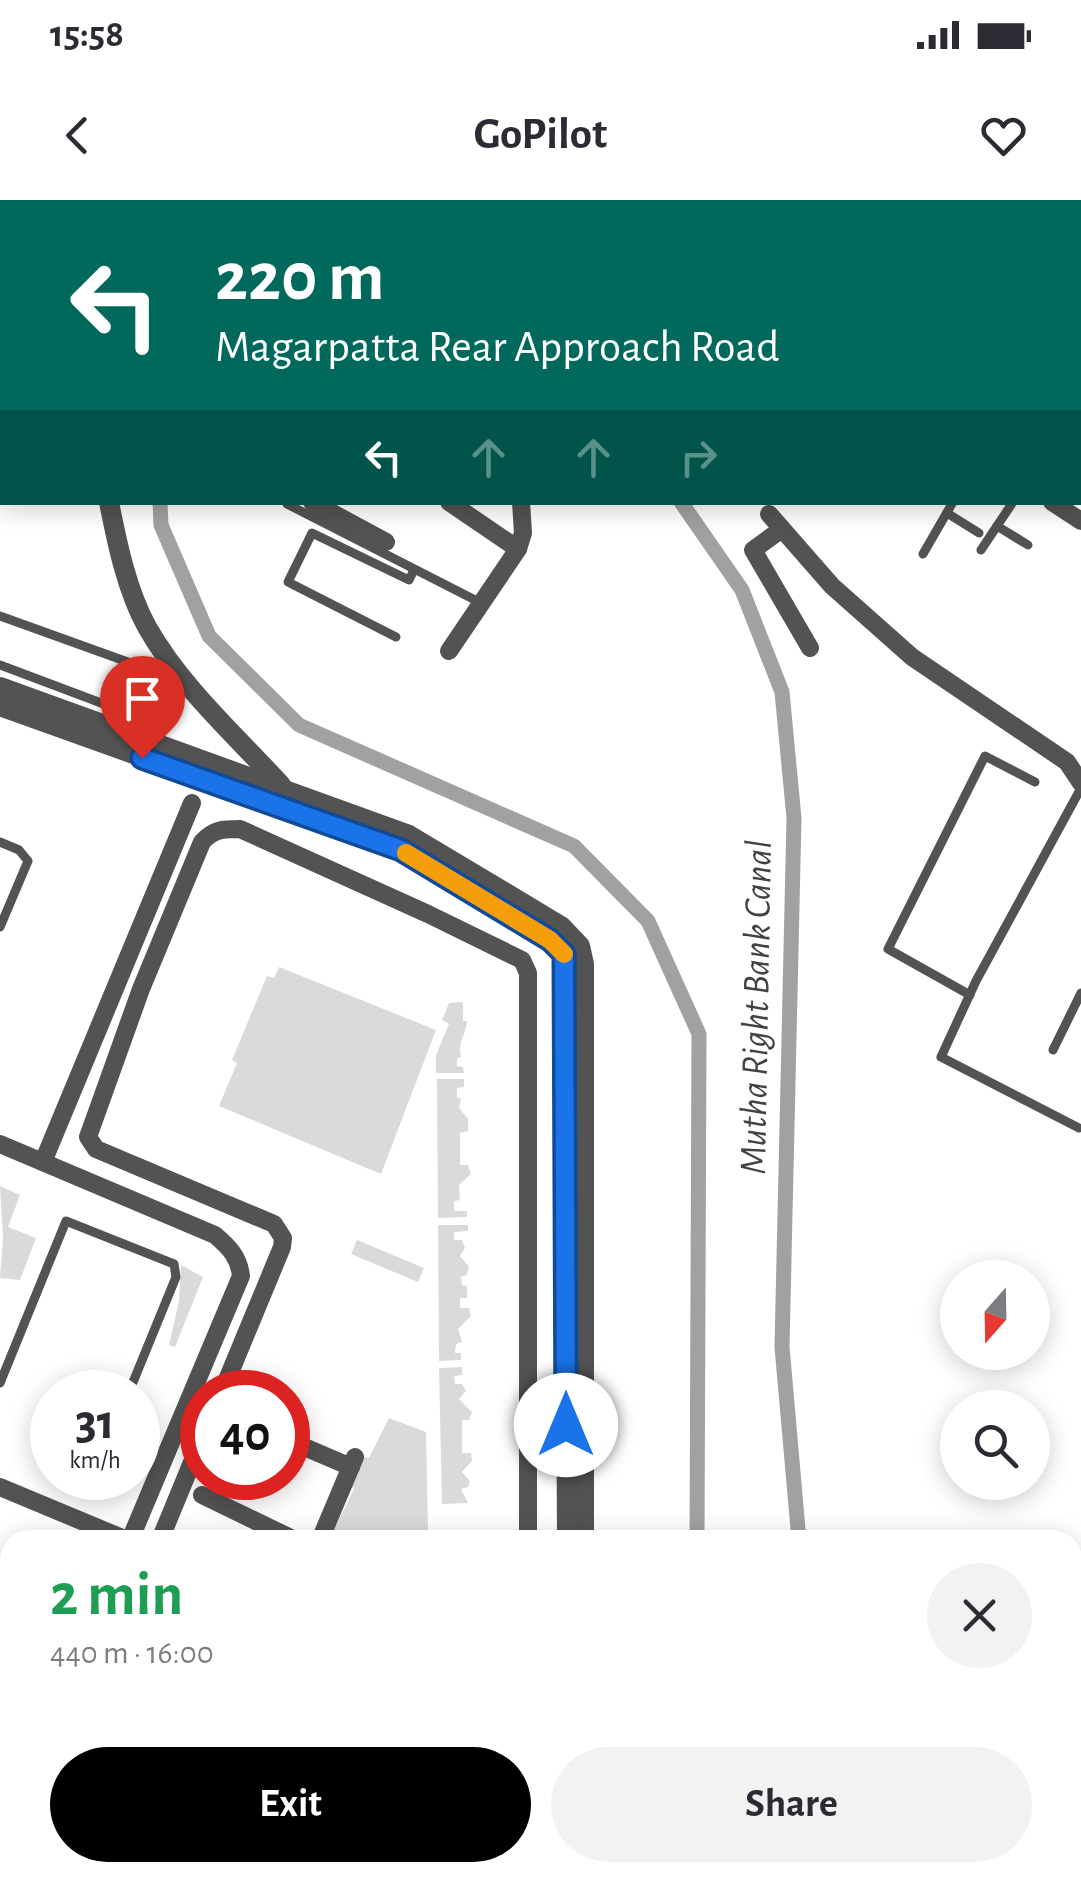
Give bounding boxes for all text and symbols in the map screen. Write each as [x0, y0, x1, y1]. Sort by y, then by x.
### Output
text: 15:58 [50, 16, 124, 54]
icon: back [50, 108, 105, 163]
icon: heart [976, 108, 1031, 163]
text: GoPilot [474, 112, 607, 157]
icon: left [50, 240, 180, 370]
text: 220 m [215, 243, 384, 313]
text: Magarpatta Rear Approach Road [215, 325, 780, 370]
icon: left [356, 430, 411, 485]
icon: ahead [461, 430, 516, 485]
icon: ahead [566, 430, 621, 485]
icon: right [671, 430, 726, 485]
pin [100, 656, 185, 759]
icon: arrive [115, 671, 170, 726]
water label: Mutha Right Bank Canal [735, 839, 779, 1175]
north arrow [940, 1260, 1050, 1370]
map controls [940, 1260, 1050, 1500]
speed limit sign: 40 [180, 1370, 310, 1500]
position arrow [514, 1373, 618, 1477]
button: search [940, 1390, 1050, 1500]
text: 31 [75, 1398, 115, 1448]
text: km/h [69, 1448, 121, 1473]
button: close [927, 1563, 1032, 1668]
text: 2 min [50, 1566, 183, 1626]
text: 440 m · 16:00 [50, 1637, 214, 1669]
button: Exit [50, 1747, 531, 1862]
button: Share [551, 1747, 1032, 1862]

